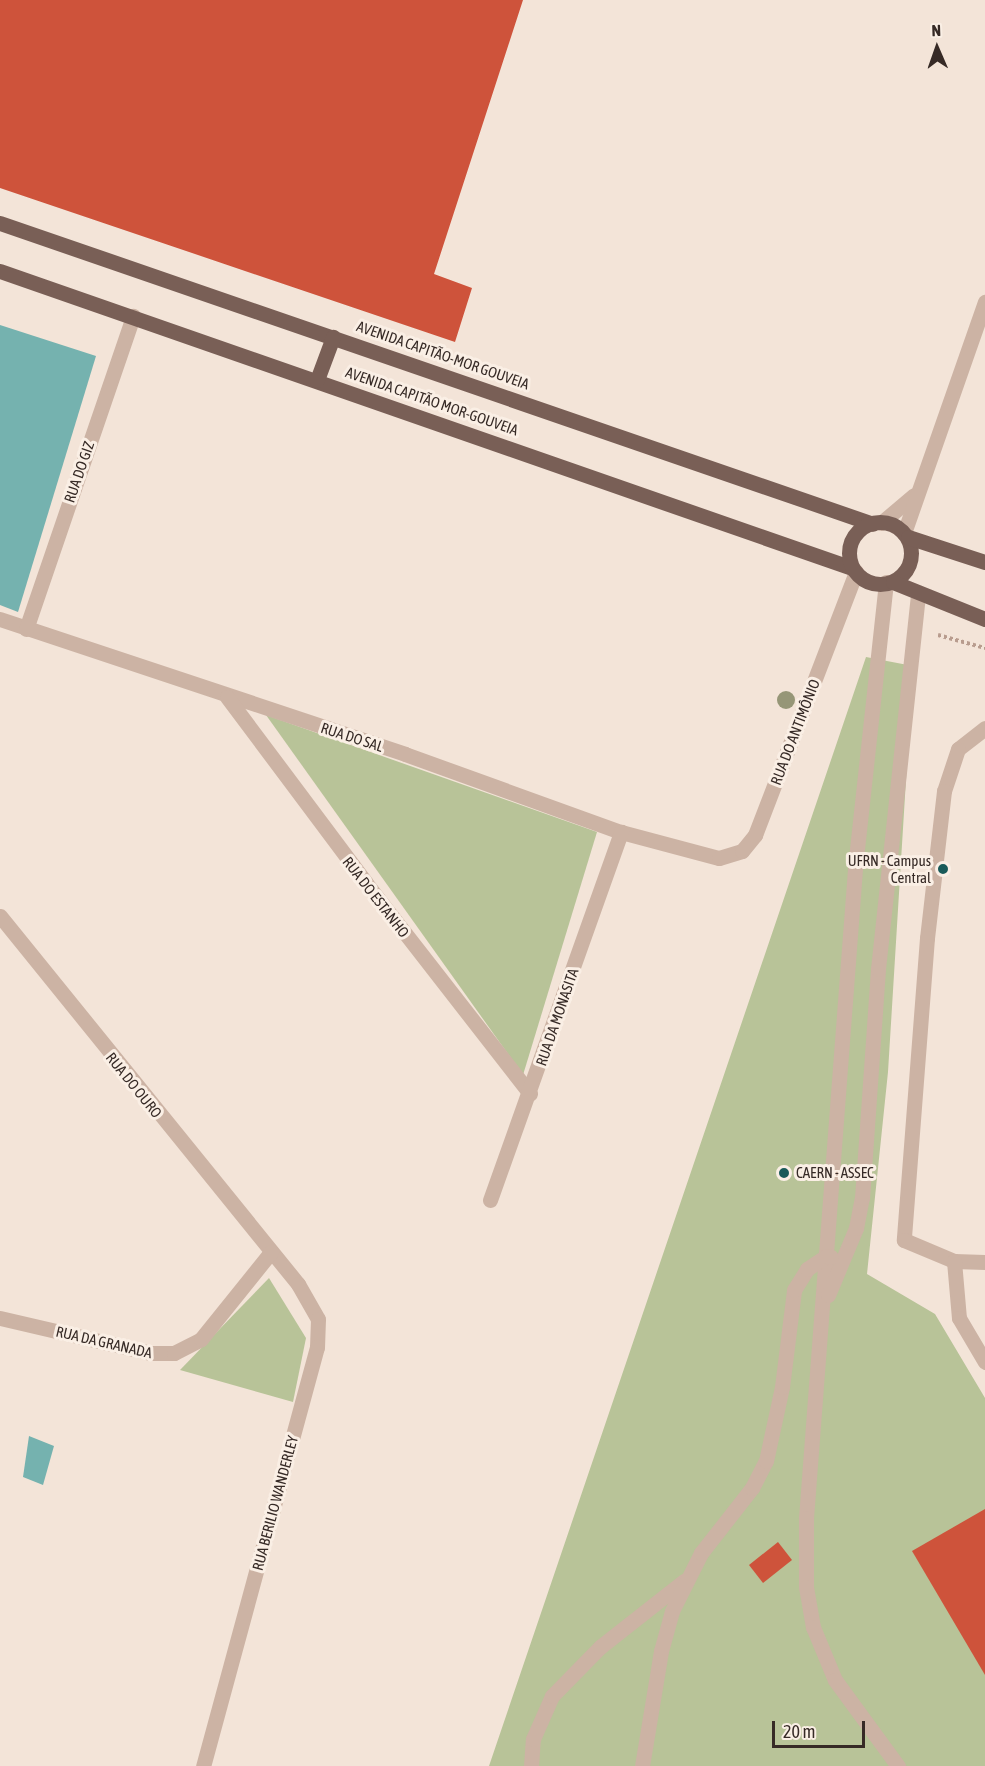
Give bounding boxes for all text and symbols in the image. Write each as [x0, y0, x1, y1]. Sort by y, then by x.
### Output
north arrow [907, 18, 967, 78]
text: N [931, 21, 941, 39]
street label: AVENIDA CAPITÃO-MOR GOUVEIA [354, 317, 532, 393]
street label: AVENIDA CAPITÃO MOR-GOUVEIA [343, 363, 521, 439]
street label: RUA DO GIZ [60, 439, 98, 505]
street label: RUA DO ANTIMÔNIO [767, 677, 823, 787]
street label: RUA DO SAL [319, 718, 385, 756]
place label: UFRN - Campus Central [848, 851, 931, 886]
street label: RUA DO ESTANHO [339, 853, 413, 941]
marker: UFRN - Campus Central [936, 862, 950, 876]
street label: RUA DA MONASITA [532, 966, 582, 1068]
street label: RUA DO OURO [102, 1049, 166, 1121]
place label: CAERN - ASSEC [796, 1164, 874, 1182]
marker: CAERN - ASSEC [777, 1166, 791, 1180]
street label: RUA DA GRANADA [54, 1322, 154, 1362]
street label: RUA BERILIO WANDERLEY [248, 1434, 302, 1572]
scale bar [775, 1709, 868, 1747]
text: 20 m [783, 1721, 815, 1742]

